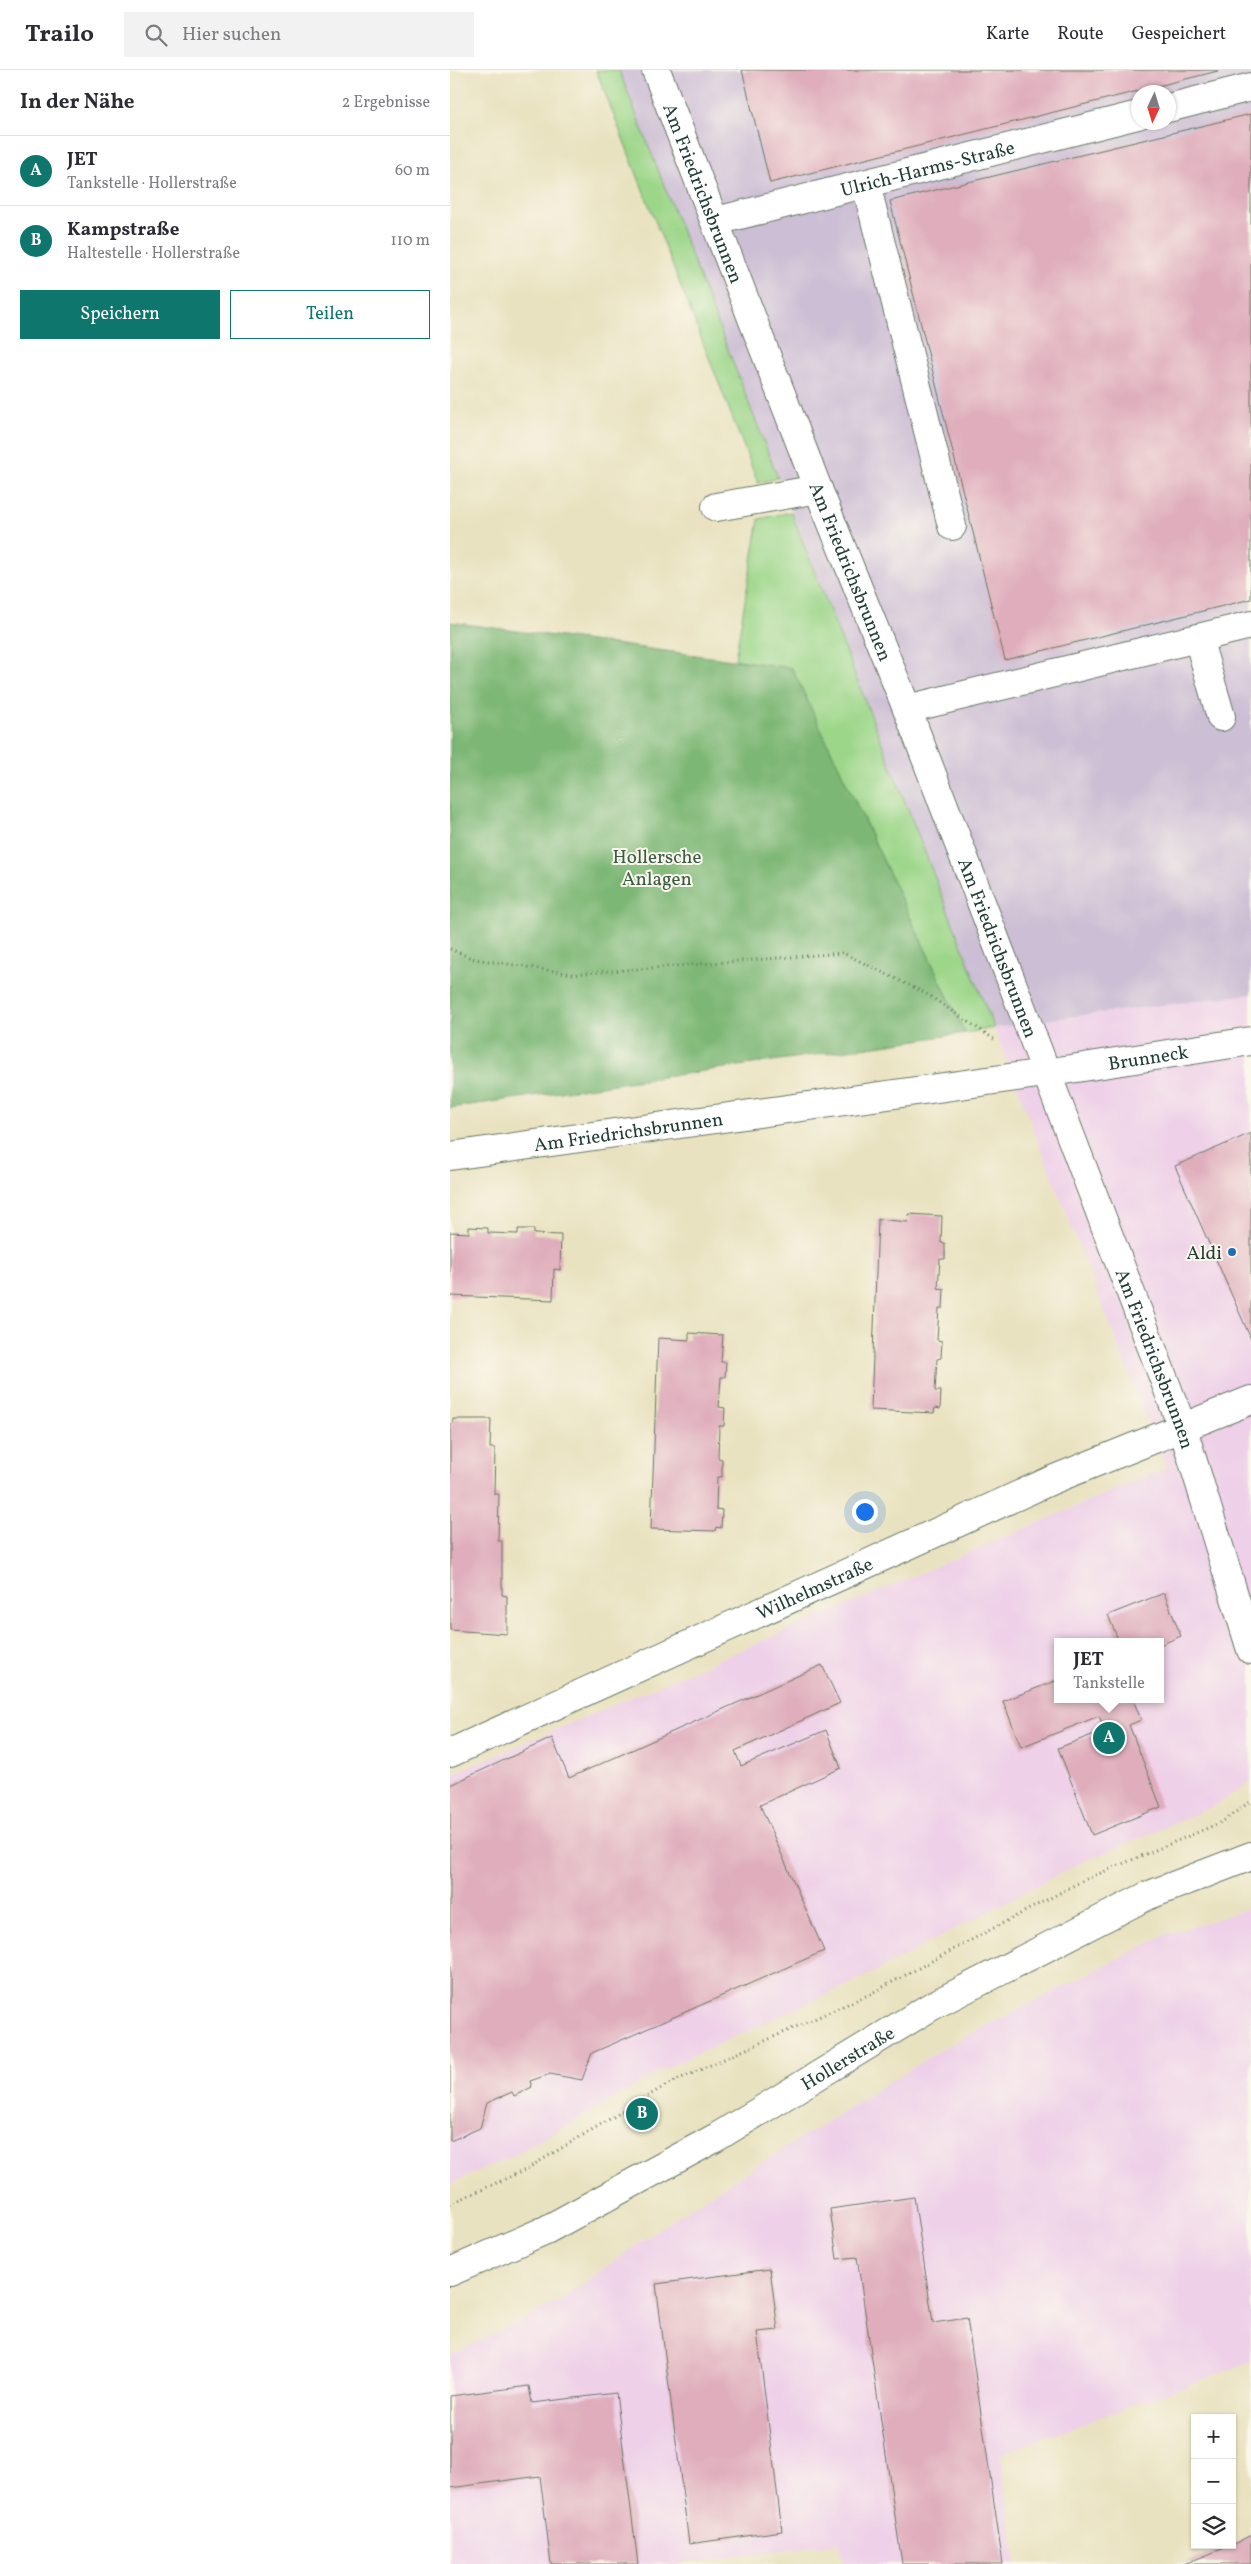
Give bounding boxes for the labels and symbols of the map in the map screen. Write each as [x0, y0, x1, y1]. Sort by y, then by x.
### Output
north arrow [1131, 85, 1176, 130]
street label: Am Friedrichsbrunnen [655, 100, 748, 288]
street label: Ulrich-Harms-Straße [838, 135, 1018, 204]
street label: Am Friedrichsbrunnen [802, 479, 897, 665]
park label: Hollersche Anlagen [612, 845, 702, 893]
street label: Am Friedrichsbrunnen [950, 854, 1043, 1042]
street label: Brunneck [1106, 1040, 1190, 1078]
street label: Am Friedrichsbrunnen [532, 1107, 725, 1159]
place label: Aldi [1187, 1241, 1222, 1267]
marker: Aldi [1226, 1246, 1238, 1258]
street label: Am Friedrichsbrunnen [1108, 1265, 1199, 1452]
your location [852, 1499, 878, 1525]
street label: Wilhelmstraße [753, 1552, 878, 1627]
pin: A [1093, 1719, 1125, 1757]
street label: Hollerstraße [797, 2021, 900, 2098]
pin: B [626, 2095, 658, 2133]

